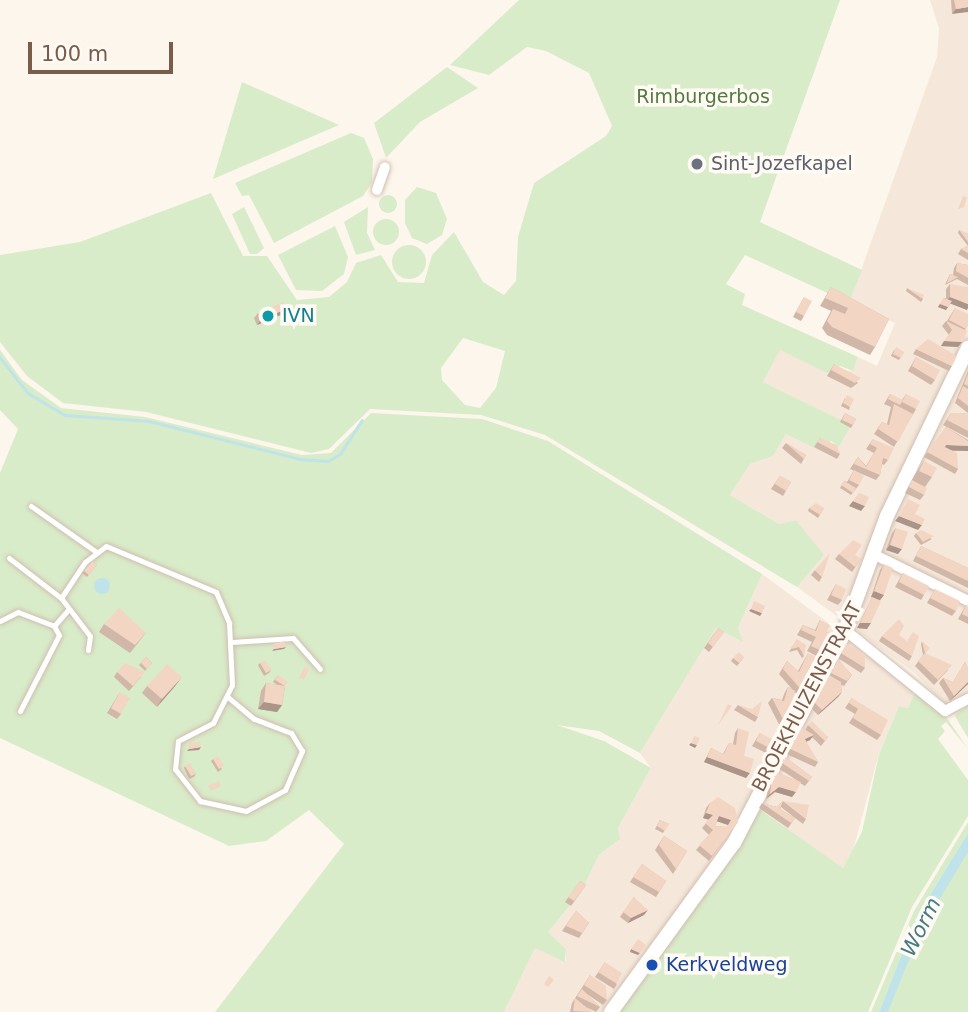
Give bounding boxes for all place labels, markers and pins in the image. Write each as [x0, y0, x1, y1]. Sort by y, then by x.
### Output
place label: Sint-Jozefkapel [711, 153, 853, 175]
marker: Sint-Jozefkapel [689, 156, 705, 172]
place label: IVN [282, 305, 315, 327]
marker: IVN [260, 308, 276, 324]
place label: Kerkveldweg [666, 954, 788, 976]
marker: Kerkveldweg [644, 957, 660, 973]

